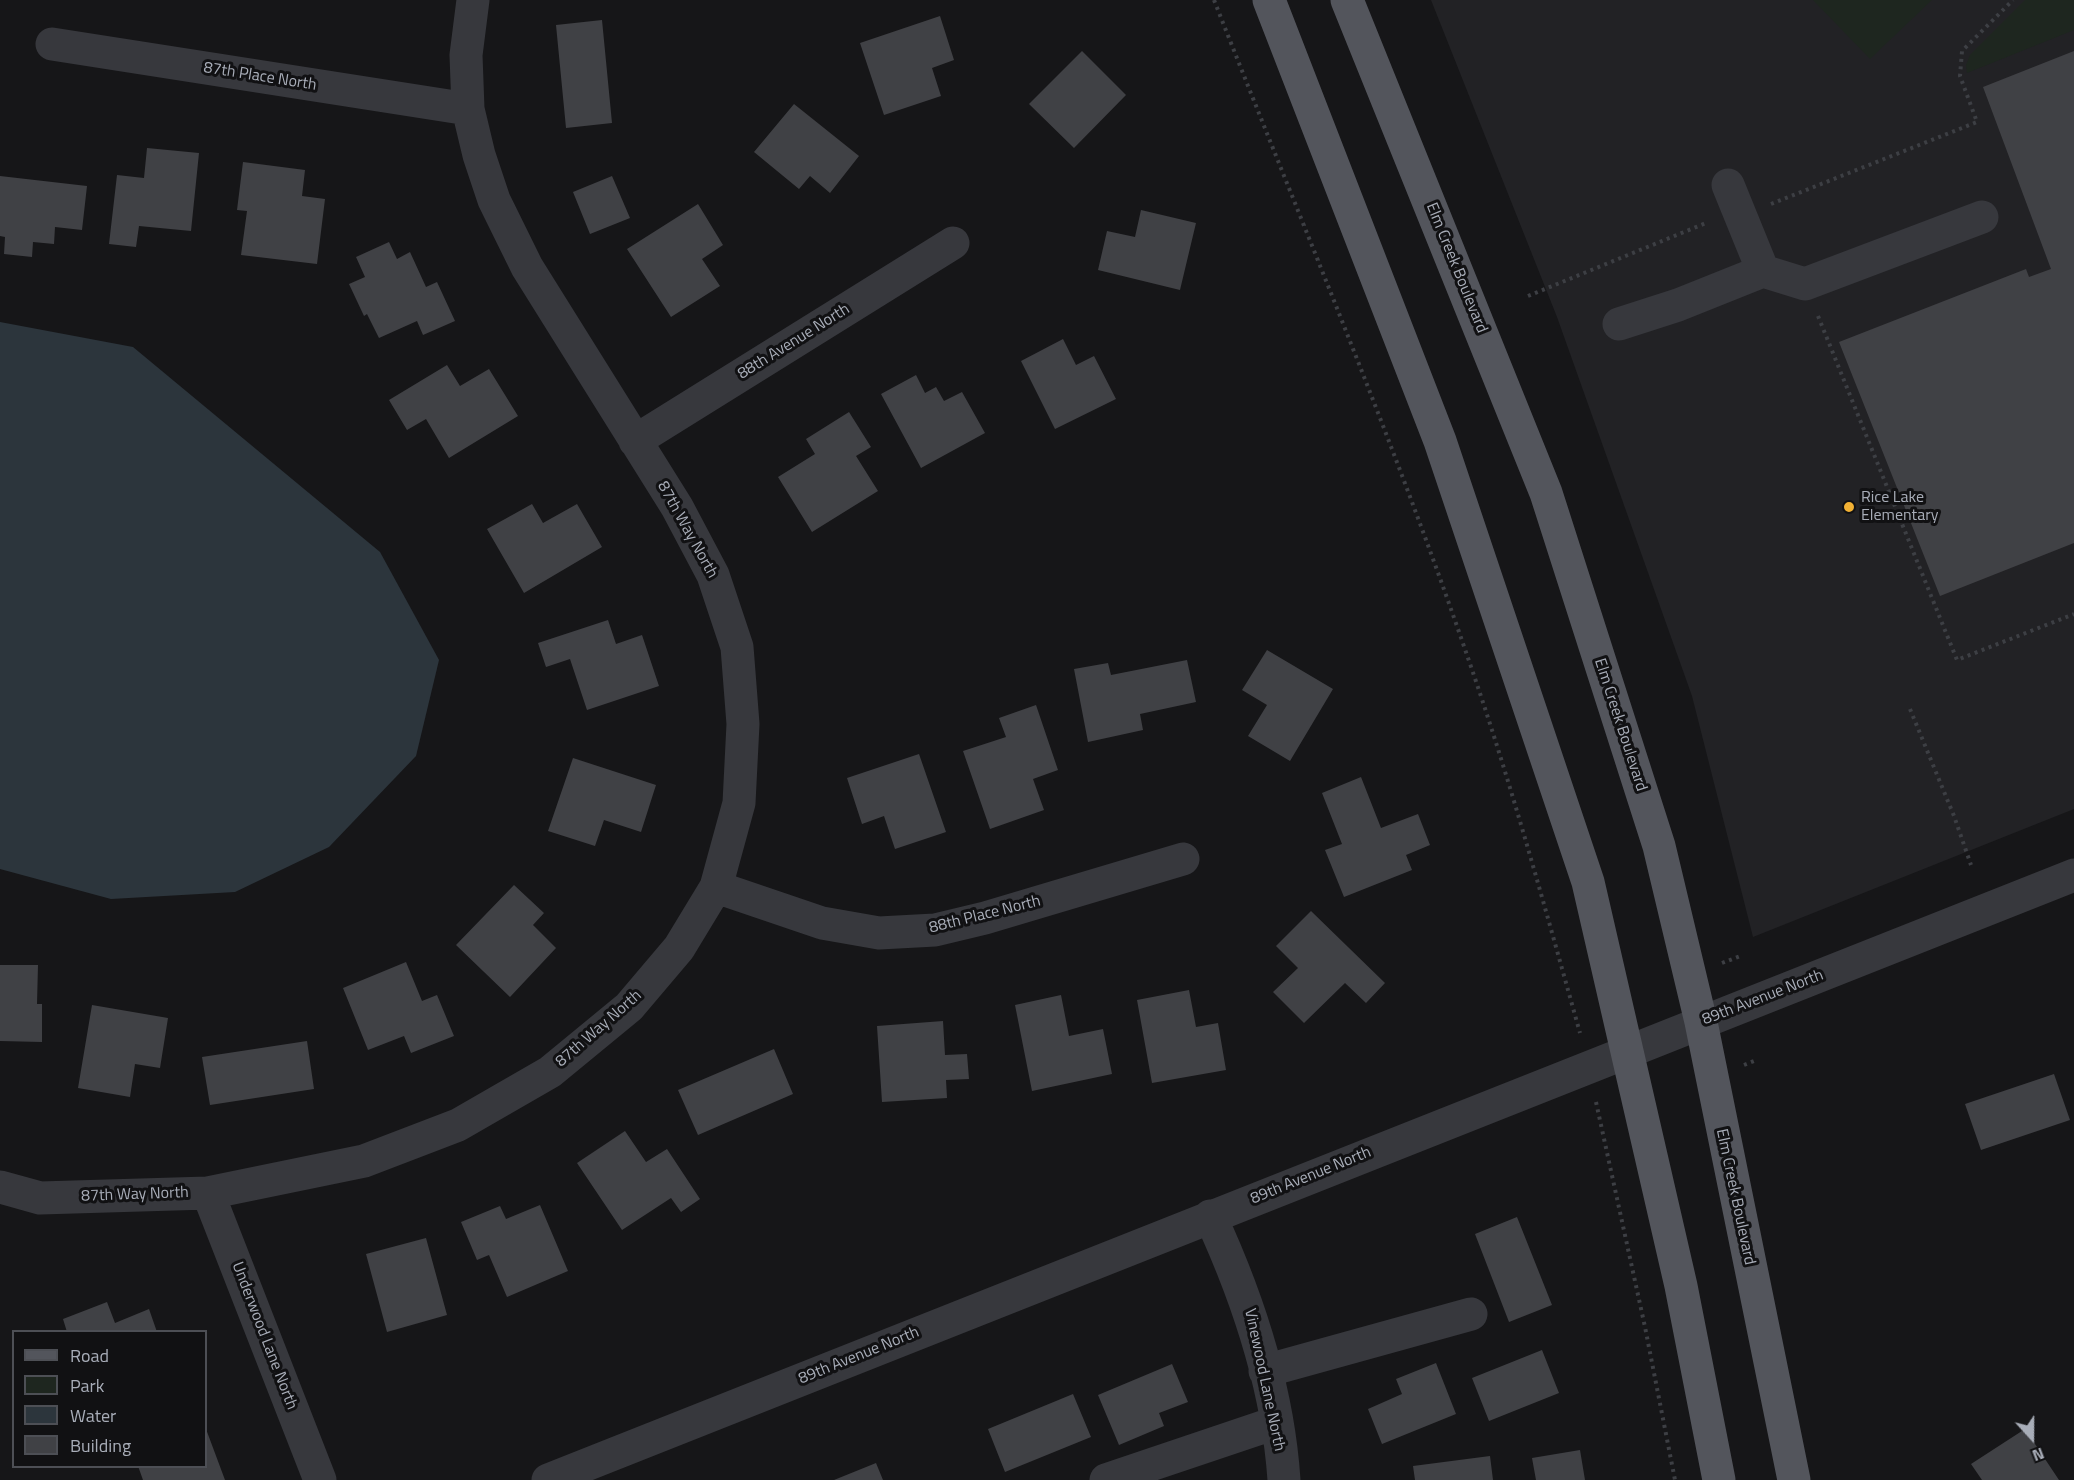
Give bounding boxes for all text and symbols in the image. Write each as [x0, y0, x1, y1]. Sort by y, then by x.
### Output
street label: 87th Place North [202, 59, 318, 95]
street label: Elm Creek Boulevard [1421, 200, 1491, 336]
street label: 88th Avenue North [735, 300, 853, 384]
street label: 87th Way North [652, 478, 722, 582]
place label: Rice Lake Elementary [1861, 488, 1939, 526]
marker: Rice Lake Elementary [1842, 500, 1856, 514]
street label: Elm Creek Boulevard [1589, 656, 1651, 794]
street label: 88th Place North [927, 892, 1043, 938]
street label: 89th Avenue North [1700, 966, 1826, 1030]
street label: 87th Way North [552, 986, 646, 1072]
street label: Elm Creek Boulevard [1711, 1127, 1759, 1267]
street label: 89th Avenue North [1248, 1143, 1374, 1209]
street label: 87th Way North [81, 1184, 189, 1206]
street label: Underwood Lane North [227, 1259, 301, 1413]
street label: Vinewood Lane North [1240, 1307, 1288, 1453]
street label: 89th Avenue North [796, 1323, 922, 1389]
legend [12, 1330, 207, 1468]
text: Road [70, 1342, 109, 1369]
text: Park [70, 1372, 104, 1399]
text: Water [70, 1402, 116, 1429]
north arrow [2002, 1408, 2062, 1468]
text: Building [70, 1432, 131, 1459]
text: N [2029, 1442, 2048, 1468]

